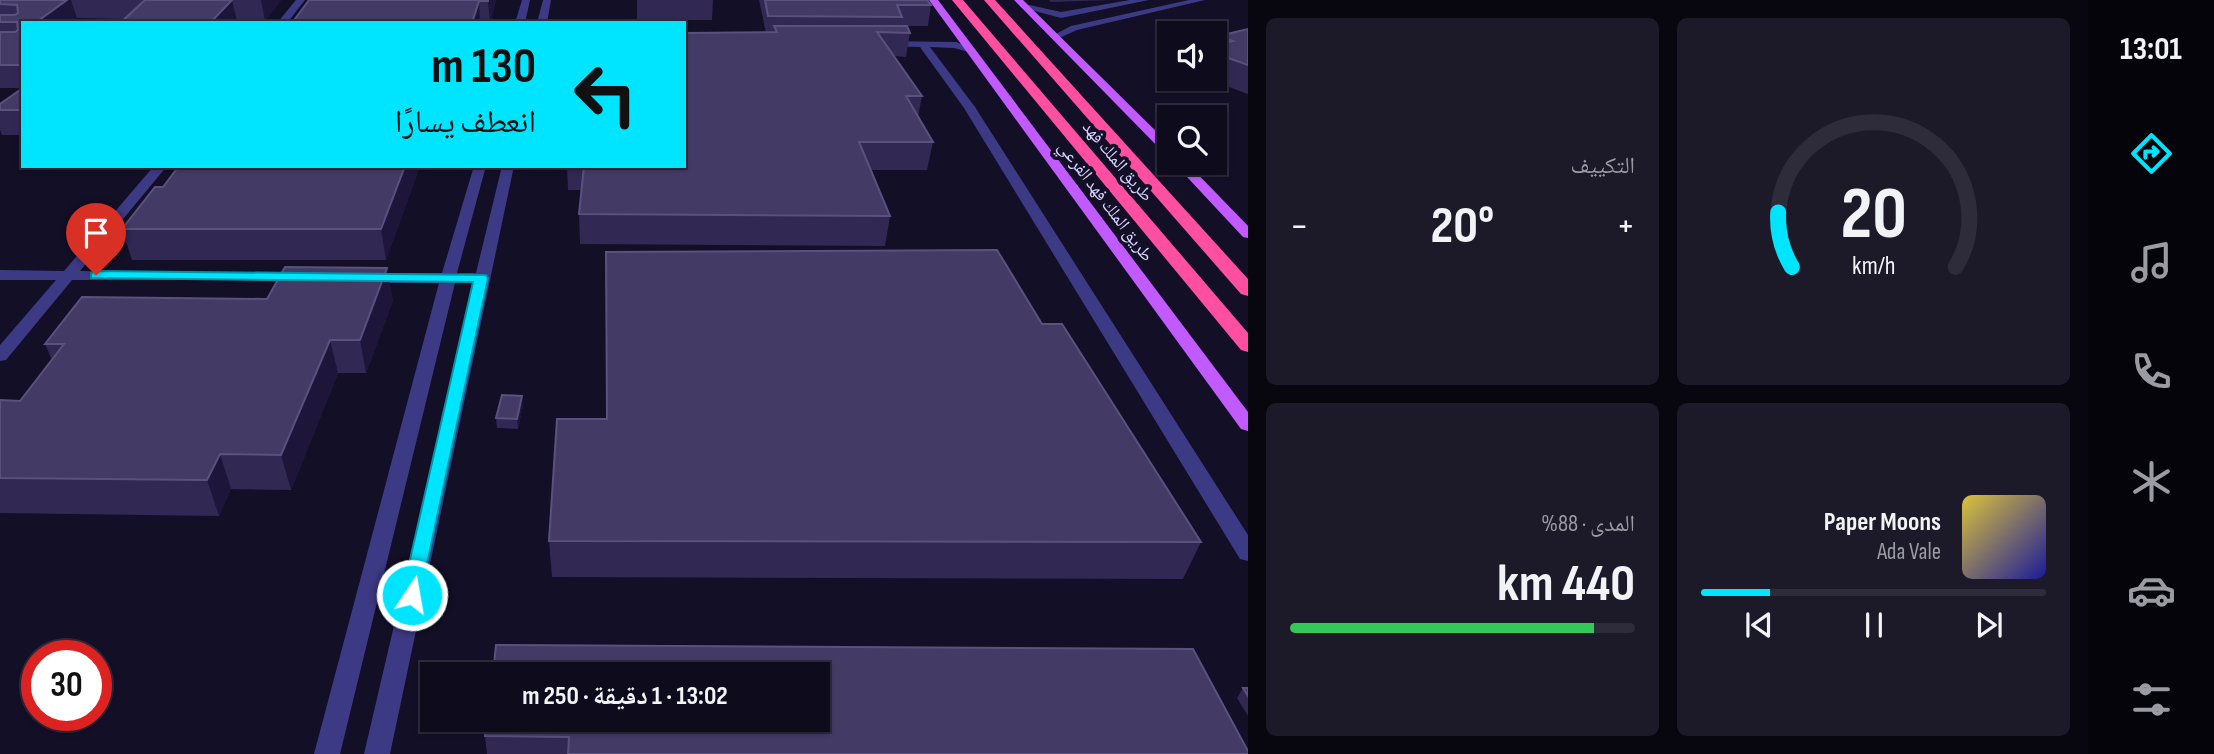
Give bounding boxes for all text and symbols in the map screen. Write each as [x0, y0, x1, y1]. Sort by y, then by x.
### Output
map controls [1157, 21, 1227, 175]
button: sound [1157, 21, 1227, 91]
text: 13:01 [2120, 30, 2182, 69]
text: 130 m [431, 38, 536, 97]
icon: left [560, 49, 651, 140]
text: انعطف يسارًا [395, 103, 536, 142]
button: search [1157, 105, 1227, 175]
street label: طريق الملك فهد [1078, 117, 1157, 206]
icon: directions [2127, 129, 2176, 178]
street label: طريق الملك فهد الفرعي [1051, 137, 1158, 268]
text: التكييف [1570, 152, 1635, 180]
text: 20 [1840, 172, 1907, 260]
text: 20° [1431, 195, 1494, 258]
pin [66, 203, 126, 275]
text: − [1290, 204, 1309, 249]
text: + [1616, 204, 1635, 249]
icon: arrive [77, 214, 115, 252]
icon: music [2127, 238, 2176, 287]
text: km/h [1852, 251, 1895, 282]
icon: phone [2127, 347, 2176, 396]
icon: climate [2127, 457, 2176, 506]
text: Paper Moons [1824, 507, 1941, 538]
text: المدى · 88% [1541, 510, 1635, 538]
text: Ada Vale [1877, 538, 1941, 566]
text: 440 km [1497, 553, 1635, 616]
position arrow [375, 558, 449, 632]
icon: car [2127, 566, 2176, 615]
icon: previous [1740, 606, 1778, 644]
icon: pause [1855, 606, 1893, 644]
icon: next [1970, 606, 2008, 644]
speed limit sign: 30 [21, 640, 112, 731]
icon: filters [2127, 675, 2176, 724]
text: 13:02 · 1 دقيقة · 250 m [522, 681, 728, 712]

